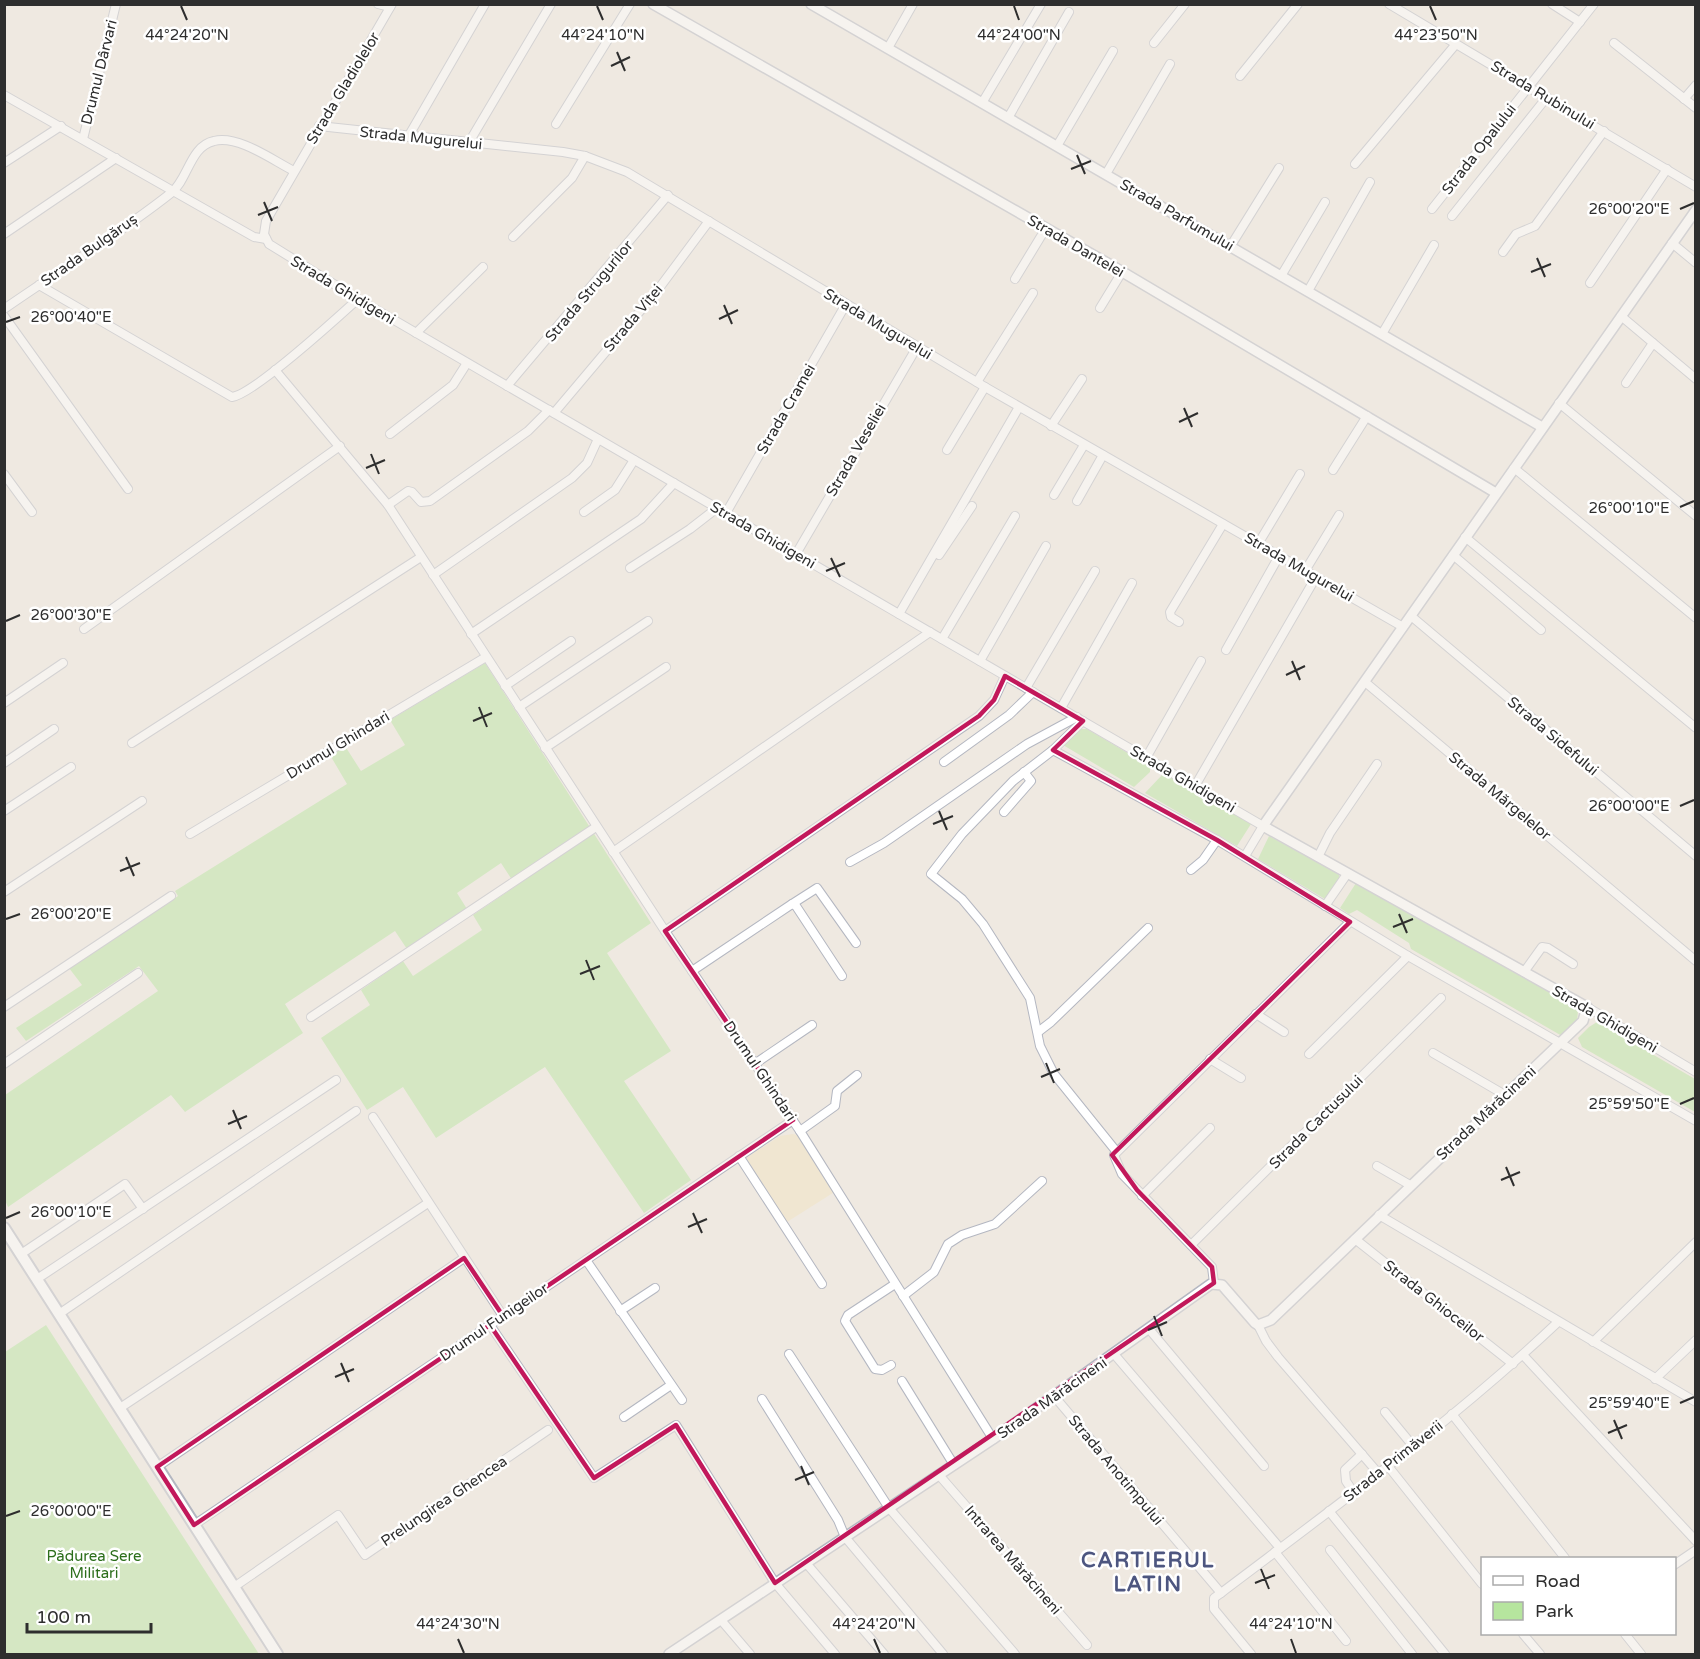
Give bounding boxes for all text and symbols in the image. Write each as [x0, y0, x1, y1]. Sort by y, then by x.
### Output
street label: Drumul Dârvari [77, 18, 121, 126]
text: 44°24'20"N [145, 26, 229, 44]
text: 44°24'10"N [561, 26, 645, 44]
text: 44°24'00"N [977, 26, 1061, 44]
text: 44°23'50"N [1394, 26, 1478, 44]
street label: Strada Gladiolelor [303, 29, 384, 147]
street label: Strada Rubinului [1488, 57, 1598, 133]
street label: Strada Opalului [1438, 100, 1520, 198]
street label: Strada Mugurelui [359, 123, 483, 153]
street label: Strada Parfumului [1117, 175, 1237, 255]
text: 26°00'20"E [1588, 200, 1670, 218]
street label: Strada Bulgăruș [37, 210, 141, 290]
street label: Strada Dantelei [1024, 211, 1128, 281]
street label: Strada Strugurilor [541, 236, 637, 345]
street label: Strada Ghidigeni [287, 252, 399, 328]
street label: Strada Viței [600, 281, 666, 355]
street label: Strada Mugurelui [821, 285, 935, 363]
text: 26°00'40"E [30, 308, 112, 326]
street label: Strada Cramei [753, 361, 819, 457]
street label: Strada Veseliei [822, 400, 890, 500]
street label: Strada Ghidigeni [707, 497, 819, 573]
text: 26°00'10"E [1588, 499, 1670, 517]
street label: Strada Mugurelui [1241, 528, 1357, 606]
text: 26°00'30"E [30, 606, 112, 624]
street label: Strada Sidefului [1504, 693, 1602, 779]
street label: Drumul Ghindari [283, 707, 393, 783]
street label: Strada Ghidigeni [1127, 741, 1239, 817]
street label: Strada Mărgelelor [1445, 748, 1555, 844]
text: 26°00'00"E [1588, 797, 1670, 815]
text: 26°00'20"E [30, 905, 112, 923]
street label: Strada Ghidigeni [1549, 981, 1661, 1057]
street label: Drumul Ghindari [720, 1017, 800, 1125]
street label: Strada Mărăcineni [1432, 1062, 1540, 1164]
street label: Strada Cactusului [1265, 1071, 1367, 1173]
text: 25°59'50"E [1589, 1095, 1669, 1113]
text: 26°00'10"E [30, 1203, 112, 1221]
street label: Strada Ghioceilor [1380, 1256, 1488, 1346]
street label: Drumul Funigeilor [436, 1279, 552, 1365]
street label: Strada Mărăcineni [994, 1353, 1110, 1443]
text: 25°59'40"E [1589, 1394, 1669, 1412]
street label: Strada Anotimpului [1065, 1411, 1167, 1529]
street label: Strada Primăverii [1340, 1416, 1446, 1506]
street label: Prelungirea Ghencea [377, 1452, 511, 1550]
text: 26°00'00"E [30, 1502, 112, 1520]
street label: Intrarea Mărăcineni [961, 1502, 1065, 1618]
park label: Pădurea Sere Militari [47, 1547, 141, 1582]
district label: CARTIERUL LATIN [1081, 1548, 1215, 1597]
legend [1481, 1557, 1676, 1635]
text: Road [1535, 1570, 1580, 1592]
scale bar [27, 1596, 152, 1634]
text: Park [1535, 1600, 1574, 1622]
text: 100 m [36, 1606, 91, 1628]
text: 44°24'30"N [416, 1615, 500, 1633]
text: 44°24'20"N [832, 1615, 916, 1633]
text: 44°24'10"N [1249, 1615, 1333, 1633]

